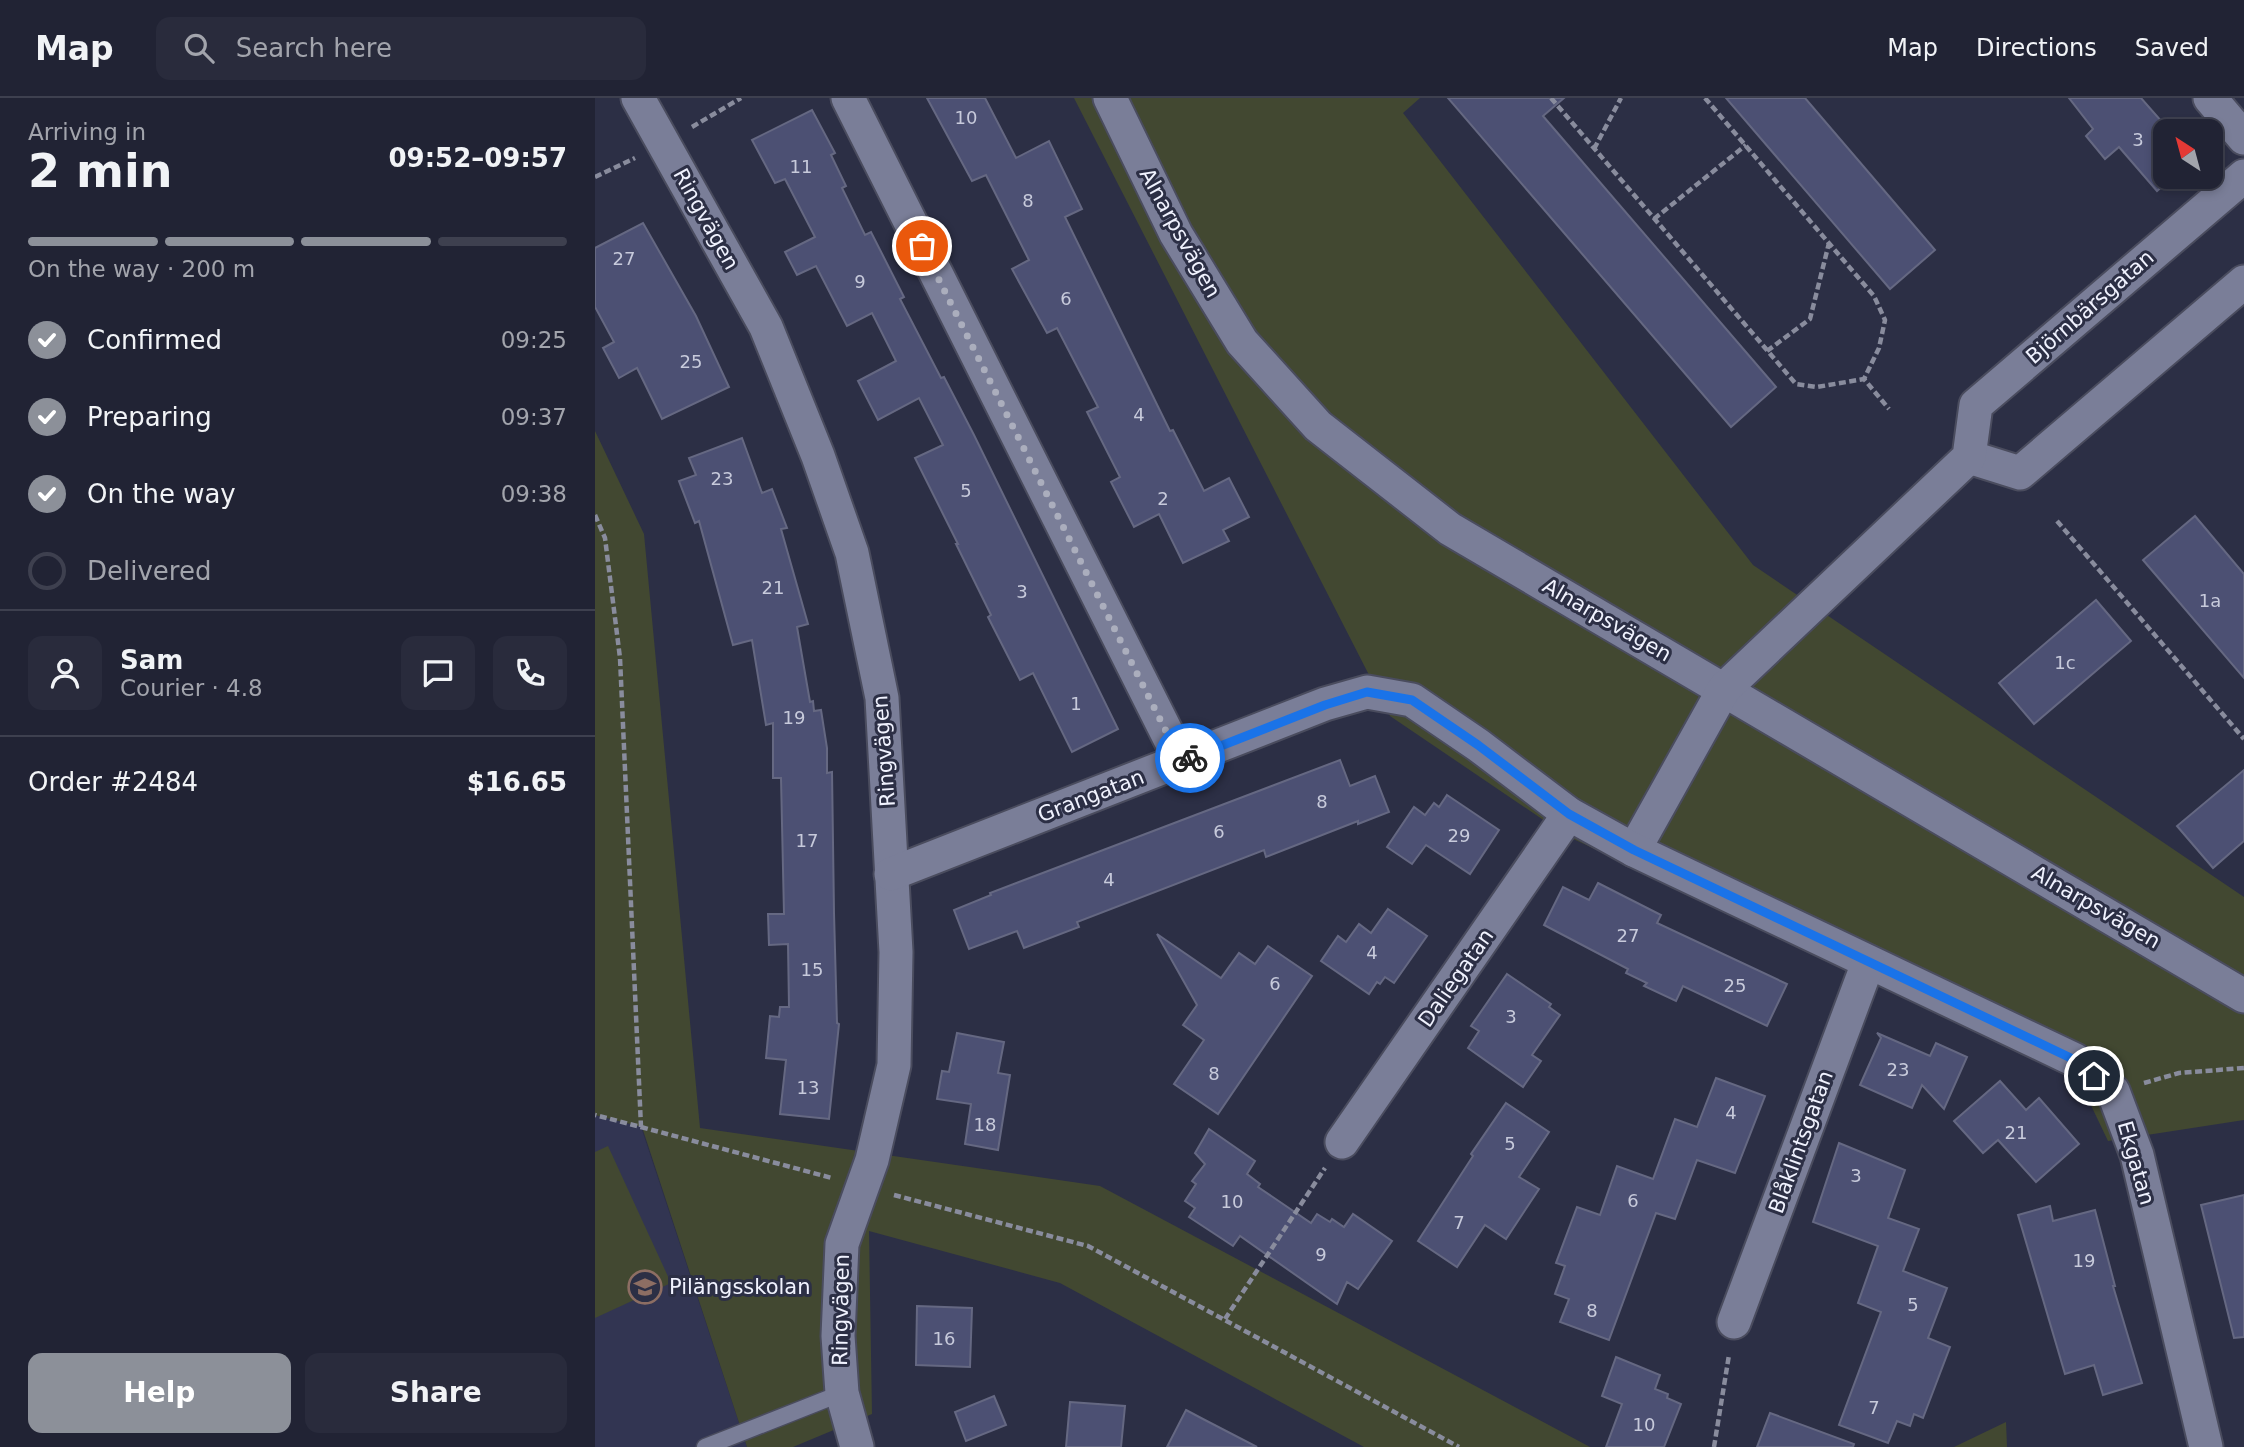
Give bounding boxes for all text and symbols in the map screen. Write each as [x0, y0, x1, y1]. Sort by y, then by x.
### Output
search box [156, 17, 646, 80]
text: Map [35, 29, 114, 68]
icon: search [180, 29, 218, 67]
text: Search here [236, 33, 392, 63]
text: Map [1887, 34, 1938, 62]
text: Directions [1976, 34, 2097, 62]
text: Saved [2135, 34, 2209, 62]
house number: 10 [955, 107, 977, 128]
text: Arriving in [28, 119, 146, 145]
north arrow [2153, 119, 2223, 189]
map controls [2153, 119, 2223, 189]
house number: 3 [2132, 129, 2144, 150]
text: 09:52–09:57 [388, 143, 567, 173]
text: 2 min [28, 144, 172, 198]
house number: 11 [790, 156, 812, 177]
street label: Ringvägen [668, 164, 744, 274]
street label: Alnarpsvägen [1135, 164, 1225, 302]
house number: 8 [1022, 190, 1034, 211]
pin [892, 216, 952, 276]
icon: bag [903, 227, 941, 265]
street label: Björnbärsgatan [2021, 245, 2159, 369]
house number: 27 [613, 248, 635, 269]
text: On the way · 200 m [28, 256, 255, 282]
house number: 9 [854, 271, 866, 292]
house number: 6 [1060, 288, 1072, 309]
icon: check [28, 321, 66, 359]
text: Confirmed [87, 325, 222, 355]
text: 09:25 [501, 327, 567, 353]
house number: 25 [680, 351, 702, 372]
icon: check [28, 398, 66, 436]
text: Preparing [87, 402, 212, 432]
text: 09:37 [501, 404, 567, 430]
house number: 4 [1133, 404, 1145, 425]
house number: 23 [711, 468, 733, 489]
icon: check [28, 475, 66, 513]
text: On the way [87, 479, 236, 509]
house number: 5 [960, 480, 972, 501]
text: 09:38 [501, 481, 567, 507]
house number: 2 [1157, 488, 1169, 509]
text: Delivered [87, 556, 211, 586]
street label: Alnarpsvägen [1539, 574, 1675, 666]
house number: 21 [762, 577, 784, 598]
house number: 3 [1016, 581, 1028, 602]
house number: 1a [2199, 590, 2221, 611]
button: person [28, 636, 102, 710]
button: chat [401, 636, 475, 710]
button: phone [493, 636, 567, 710]
text: Sam [120, 645, 183, 675]
house number: 1c [2054, 652, 2076, 673]
text: Courier · 4.8 [120, 675, 263, 701]
house number: 1 [1070, 693, 1082, 714]
street label: Ringvägen [868, 694, 900, 808]
house number: 19 [783, 707, 805, 728]
courier [1155, 723, 1225, 793]
icon: bike [1171, 739, 1209, 777]
street label: Grangatan [1035, 765, 1147, 827]
text: Order #2484 [28, 767, 198, 797]
text: $16.65 [467, 767, 567, 797]
house number: 8 [1316, 791, 1328, 812]
house number: 6 [1213, 821, 1225, 842]
house number: 29 [1448, 825, 1470, 846]
house number: 17 [796, 830, 818, 851]
street label: Alnarpsvägen [2028, 861, 2164, 953]
house number: 4 [1103, 869, 1115, 890]
street label: Daliegatan [1413, 924, 1499, 1032]
house number: 27 [1617, 925, 1639, 946]
house number: 4 [1366, 942, 1378, 963]
house number: 15 [801, 959, 823, 980]
house number: 6 [1269, 973, 1281, 994]
house number: 25 [1724, 975, 1746, 996]
house number: 3 [1505, 1006, 1517, 1027]
pin [2064, 1046, 2124, 1106]
icon: home [2075, 1057, 2113, 1095]
house number: 23 [1887, 1059, 1909, 1080]
house number: 8 [1208, 1063, 1220, 1084]
street label: Blåklintsgatan [1763, 1067, 1838, 1217]
house number: 13 [797, 1077, 819, 1098]
house number: 4 [1725, 1102, 1737, 1123]
house number: 18 [974, 1114, 996, 1135]
street label: Ekgatan [2113, 1118, 2159, 1208]
house number: 21 [2005, 1122, 2027, 1143]
house number: 5 [1504, 1133, 1516, 1154]
house number: 3 [1850, 1165, 1862, 1186]
house number: 6 [1627, 1190, 1639, 1211]
house number: 10 [1221, 1191, 1243, 1212]
house number: 7 [1453, 1212, 1465, 1233]
house number: 9 [1315, 1244, 1327, 1265]
house number: 19 [2073, 1250, 2095, 1271]
street label: Ringvägen [828, 1254, 854, 1366]
school or university icon: Pilängsskolan [626, 1268, 664, 1306]
place label: Pilängsskolan [669, 1275, 811, 1299]
house number: 5 [1907, 1294, 1919, 1315]
house number: 8 [1586, 1300, 1598, 1321]
house number: 16 [933, 1328, 955, 1349]
button: Help [28, 1353, 291, 1433]
button: Share [305, 1353, 567, 1433]
house number: 7 [1868, 1397, 1880, 1418]
house number: 10 [1633, 1414, 1655, 1435]

